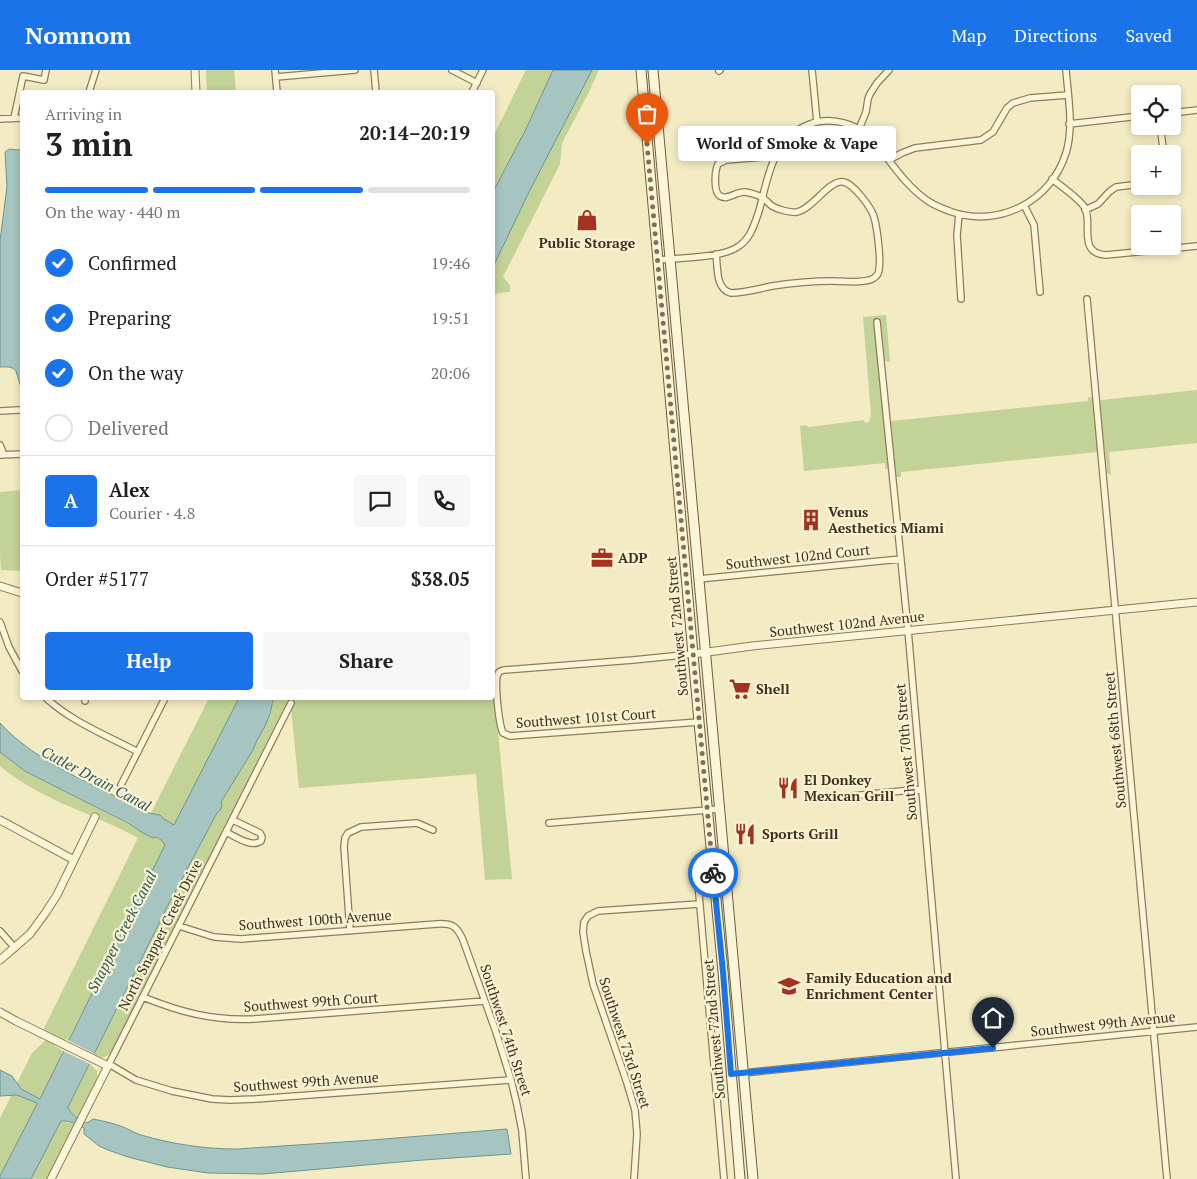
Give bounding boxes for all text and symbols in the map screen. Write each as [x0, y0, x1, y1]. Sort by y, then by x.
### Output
text: Nomnom [25, 19, 132, 51]
text: Map [951, 23, 986, 47]
text: Directions [1014, 23, 1097, 47]
text: Saved [1125, 23, 1172, 47]
map controls [1131, 85, 1181, 255]
button: locate [1131, 85, 1181, 135]
pin [626, 93, 668, 144]
icon: bag [633, 100, 661, 128]
text: Arriving in [45, 103, 122, 125]
text: 20:14–20:19 [359, 120, 470, 145]
text: 3 min [45, 123, 133, 165]
callout: World of Smoke & Vape [677, 126, 894, 162]
text: World of Smoke & Vape [696, 132, 878, 154]
button: + [1131, 145, 1181, 195]
text: On the way · 440 m [45, 201, 180, 223]
button: − [1131, 205, 1181, 255]
shop icon: Public Storage [574, 207, 600, 233]
place label: Public Storage [539, 233, 636, 252]
icon: check [45, 249, 73, 277]
text: Confirmed [88, 250, 177, 275]
text: 19:46 [431, 252, 470, 274]
icon: check [45, 304, 73, 332]
text: Preparing [88, 305, 171, 330]
text: 19:51 [431, 307, 470, 329]
icon: check [45, 359, 73, 387]
text: On the way [88, 360, 183, 385]
text: 20:06 [431, 362, 470, 384]
text: Delivered [88, 415, 169, 440]
button: chat [354, 475, 406, 527]
button: phone [418, 475, 470, 527]
text: Alex [109, 477, 150, 502]
text: A [64, 488, 78, 513]
text: Courier · 4.8 [109, 502, 195, 524]
place label: Venus Aesthetics Miami [828, 502, 944, 537]
building icon: Venus Aesthetics Miami [798, 507, 824, 533]
street label: Southwest 102nd Court [725, 539, 872, 574]
office icon: ADP [589, 545, 615, 571]
place label: ADP [618, 548, 648, 567]
street label: Southwest 72nd Street [661, 555, 692, 697]
text: Order #5177 [45, 566, 149, 591]
text: $38.05 [411, 566, 470, 591]
street label: Southwest 102nd Avenue [768, 606, 925, 641]
button: Help [45, 632, 253, 690]
button: Share [263, 632, 470, 690]
street label: Southwest 68th Street [1099, 670, 1130, 809]
supermarket icon: Shell [727, 676, 753, 702]
place label: Shell [756, 679, 790, 698]
street label: Southwest 70th Street [890, 682, 921, 821]
street label: Southwest 101st Court [515, 703, 658, 732]
water label: Cutler Drain Canal [38, 741, 156, 816]
place label: El Donkey Mexican Grill [804, 770, 894, 805]
restaurant icon: El Donkey Mexican Grill [775, 775, 801, 801]
restaurant icon: Sports Grill [732, 821, 758, 847]
place label: Sports Grill [762, 824, 839, 843]
courier [688, 848, 738, 898]
street label: North Snapper Creek Drive [113, 856, 206, 1014]
icon: bike [699, 859, 727, 887]
water label: Snapper Creek Canal [82, 866, 161, 996]
street label: Southwest 100th Avenue [238, 905, 392, 934]
street label: Southwest 72nd Street [698, 958, 729, 1100]
street label: Southwest 74th Street [476, 962, 537, 1099]
place label: Family Education and Enrichment Center [806, 968, 953, 1003]
school or university icon: Family Education and Enrichment Center [776, 973, 802, 999]
street label: Southwest 73rd Street [595, 975, 656, 1112]
street label: Southwest 99th Court [243, 987, 380, 1016]
pin [972, 997, 1014, 1048]
icon: home [979, 1004, 1007, 1032]
street label: Southwest 99th Avenue [1029, 1006, 1176, 1041]
street label: Southwest 99th Avenue [233, 1067, 379, 1096]

